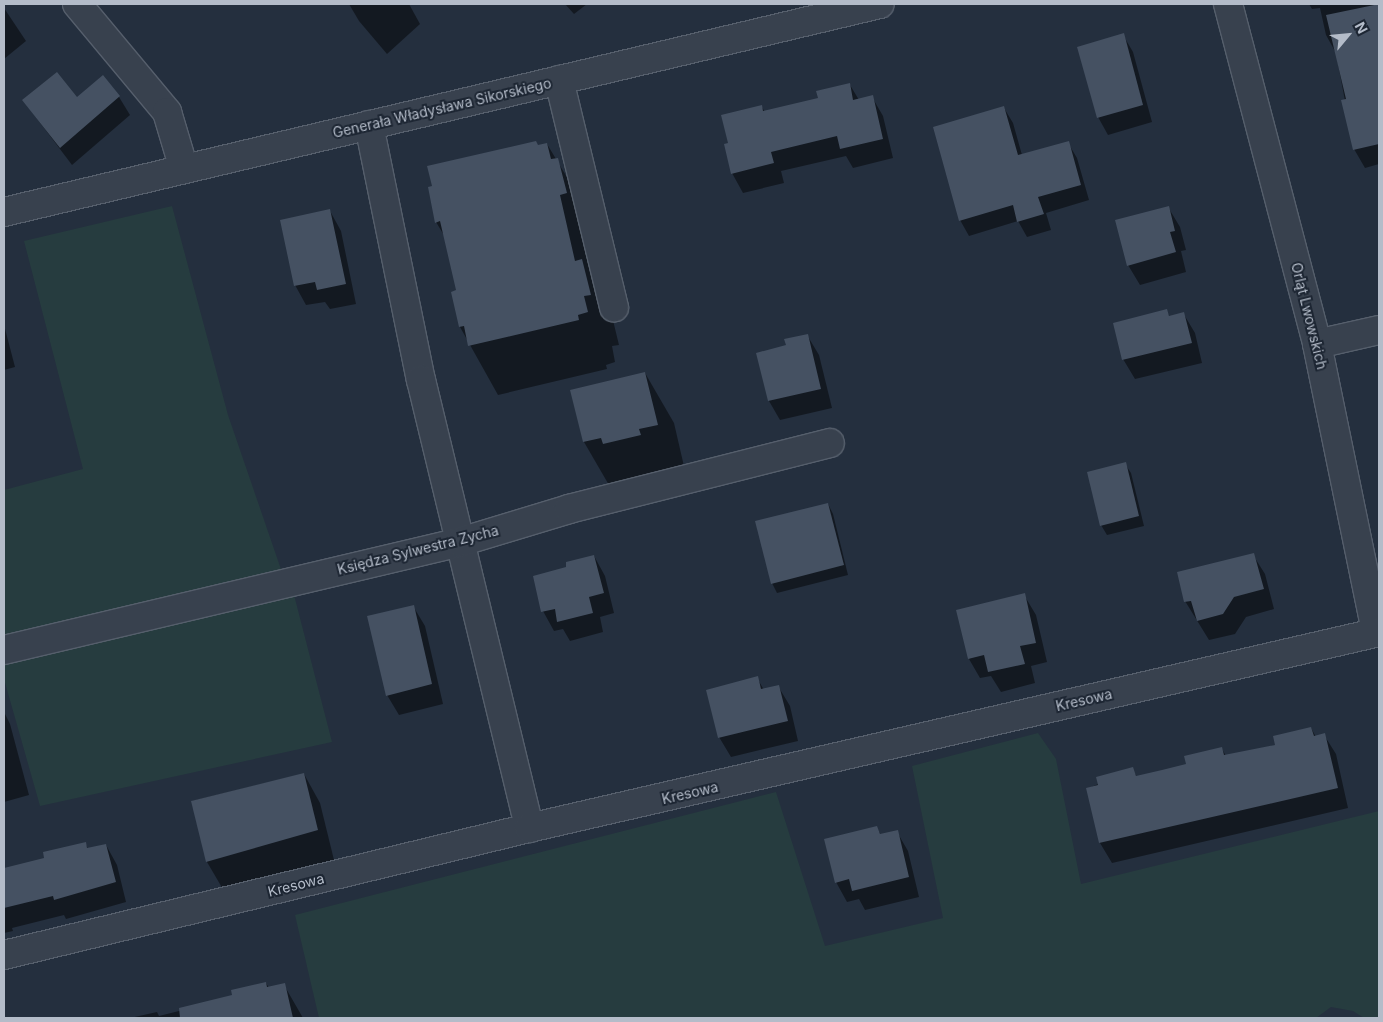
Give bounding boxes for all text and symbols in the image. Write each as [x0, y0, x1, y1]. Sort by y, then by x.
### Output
north arrow [1323, 10, 1373, 60]
text: N [1352, 19, 1372, 36]
street label: Generała Władysława Sikorskiego [331, 75, 553, 141]
street label: Orląt Lwowskich [1288, 261, 1330, 371]
street label: Księdza Sylwestra Zycha [336, 522, 500, 578]
street label: Kresowa [1054, 685, 1114, 715]
street label: Kresowa [660, 778, 720, 808]
street label: Kresowa [266, 870, 326, 900]

